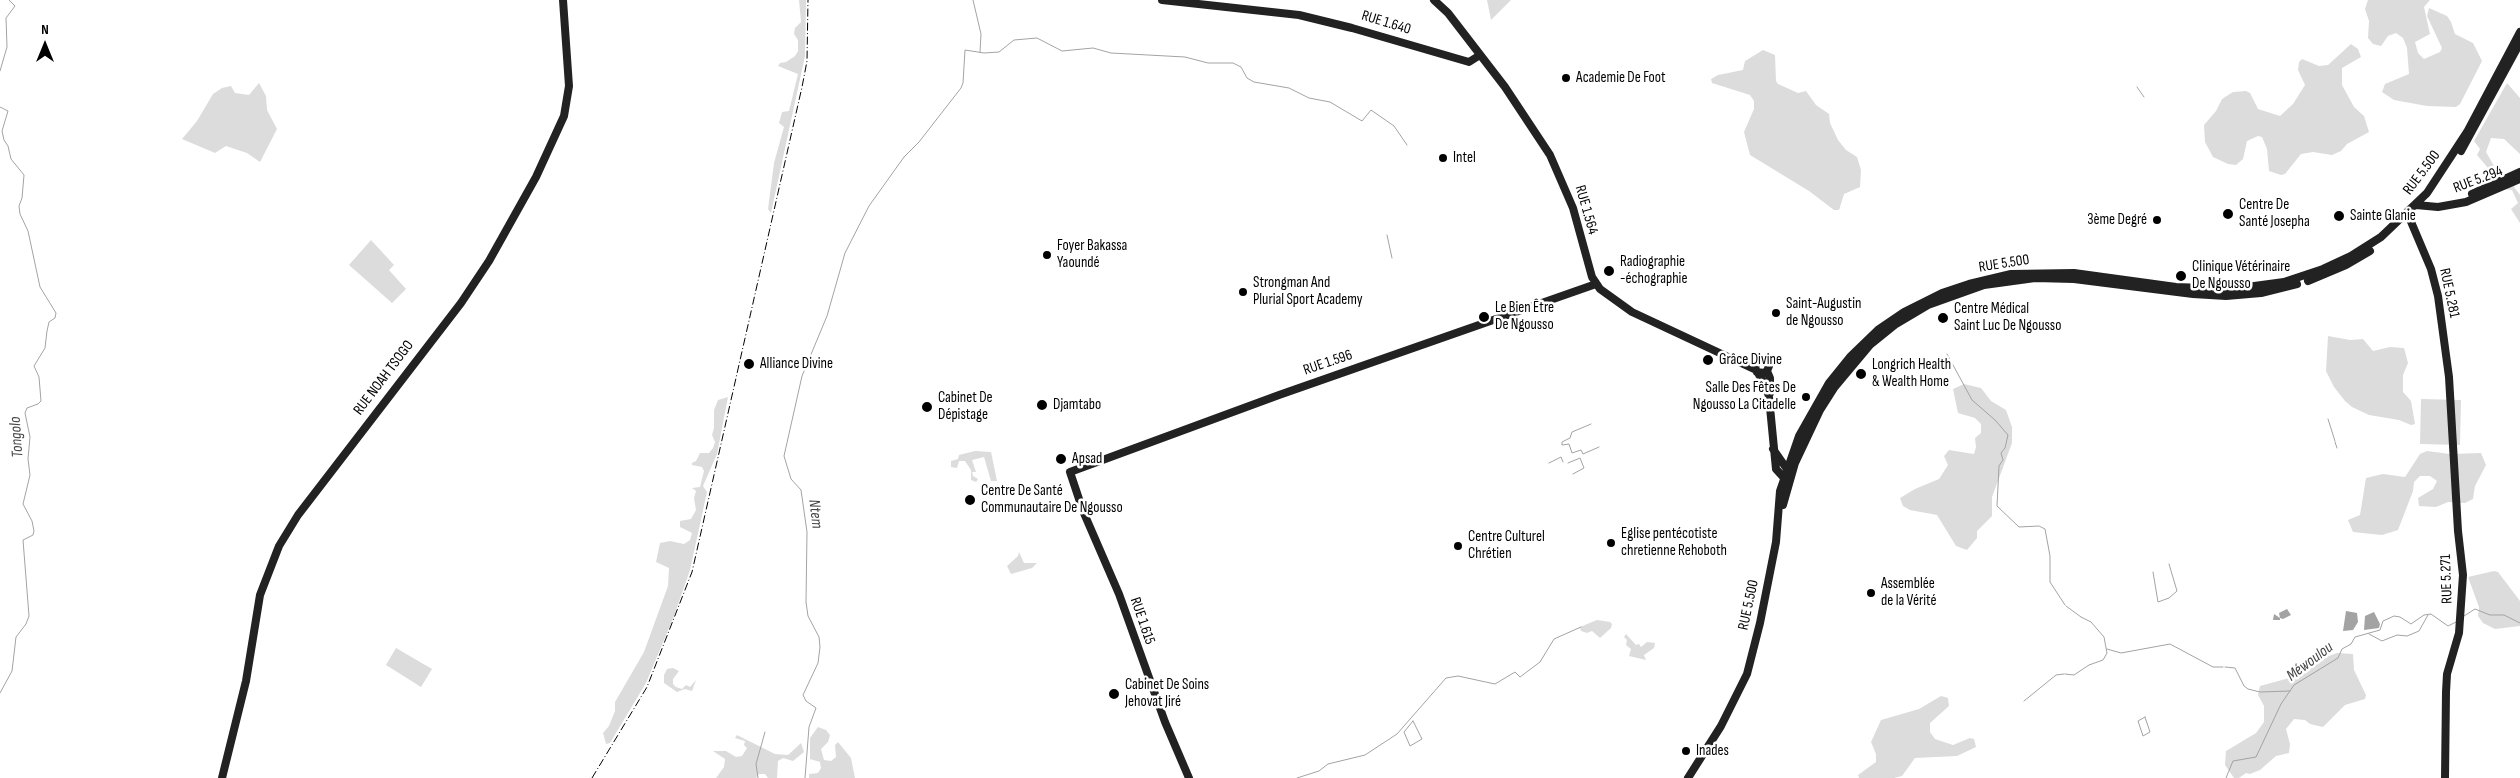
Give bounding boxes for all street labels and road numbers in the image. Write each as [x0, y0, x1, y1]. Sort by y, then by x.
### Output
street label: RUE 1.640 [1359, 7, 1413, 39]
street label: RUE 5.500 [2399, 147, 2445, 199]
street label: RUE 5.294 [2451, 162, 2505, 198]
street label: RUE 1.564 [1570, 183, 1602, 237]
street label: RUE 5.500 [1977, 251, 2031, 277]
street label: RUE 5.281 [2435, 267, 2463, 319]
street label: RUE NOAH TSOGO [350, 337, 418, 419]
street label: RUE 1.596 [1301, 346, 1355, 380]
street label: RUE 5.271 [2437, 554, 2457, 604]
street label: RUE 5.500 [1735, 578, 1763, 632]
street label: RUE 1.615 [1126, 595, 1158, 647]

